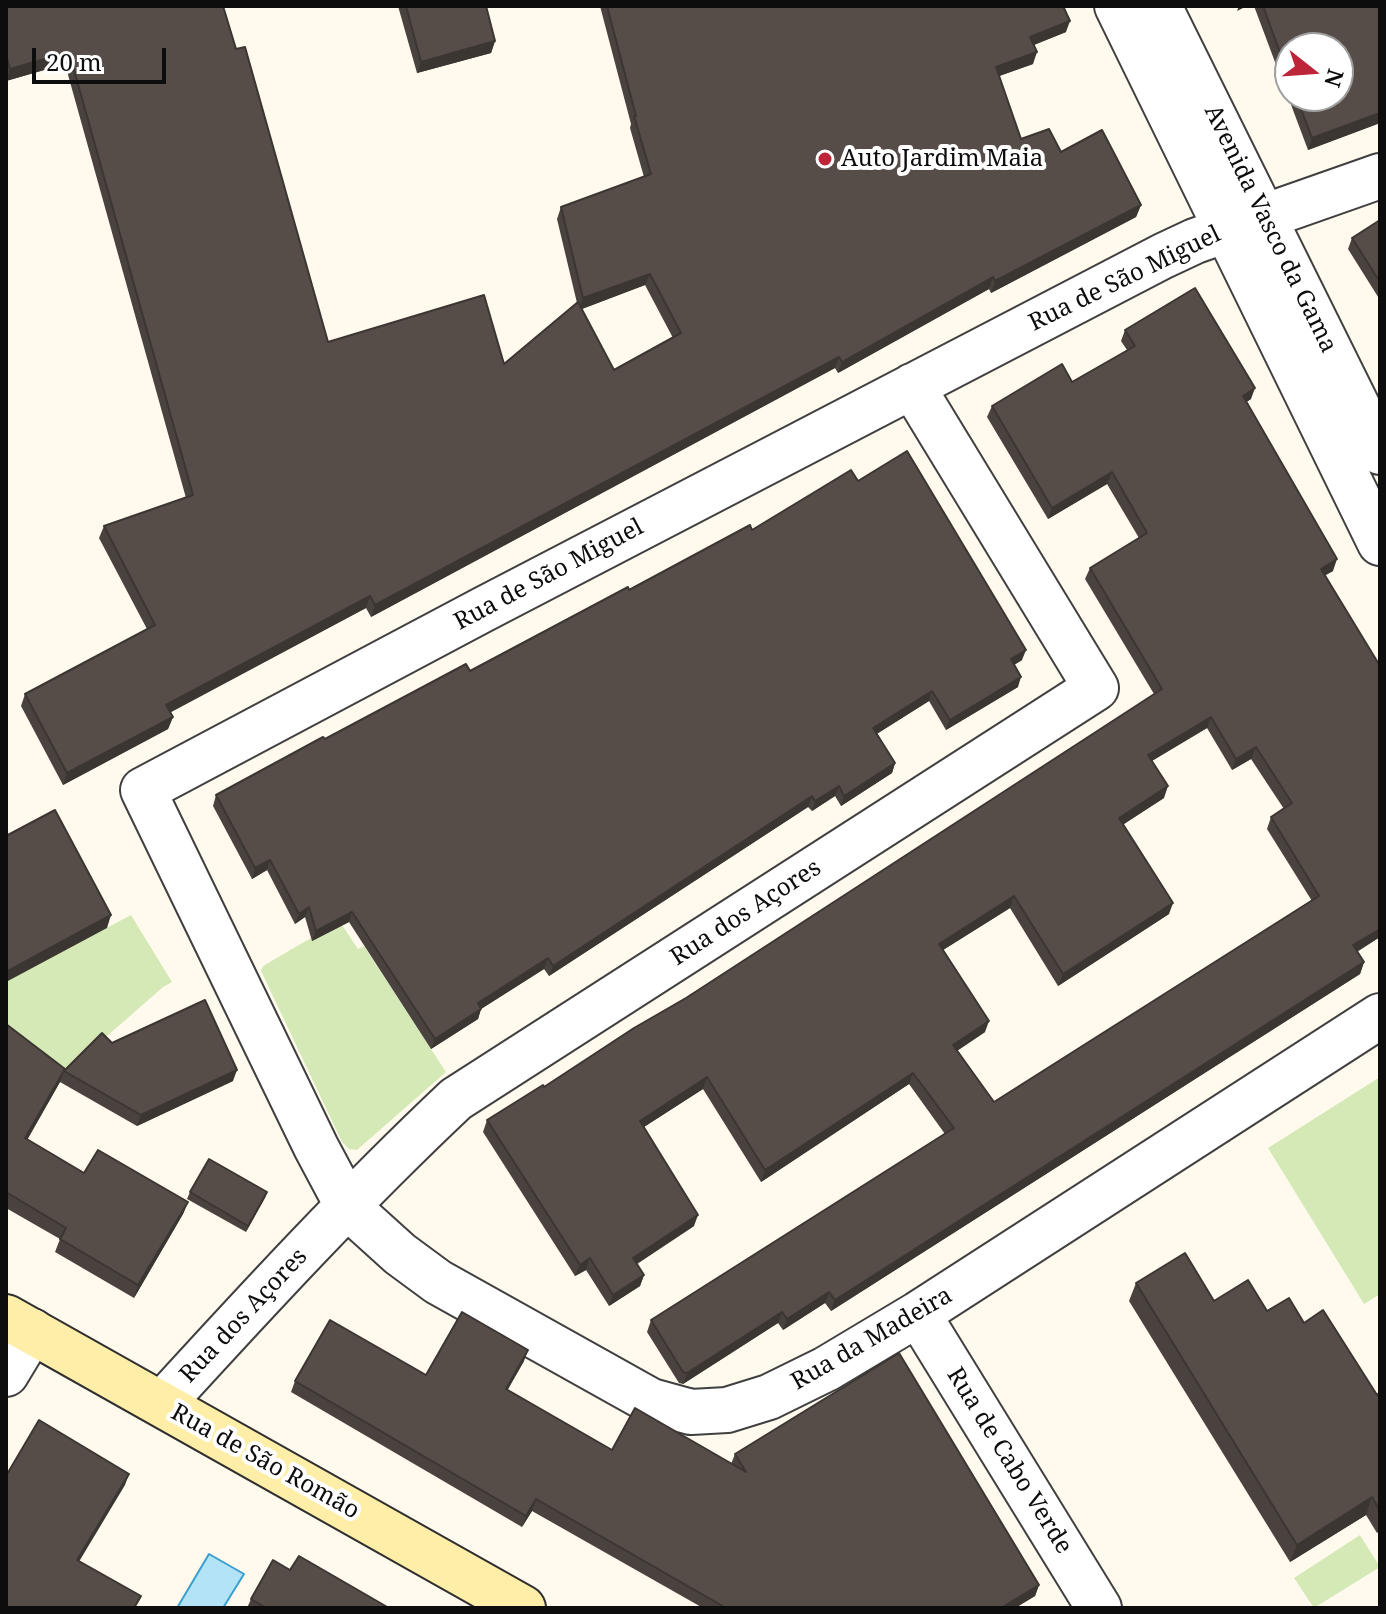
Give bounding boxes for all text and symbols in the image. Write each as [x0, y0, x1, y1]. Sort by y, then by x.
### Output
scale bar [36, 32, 170, 82]
north arrow [1274, 32, 1354, 112]
text: 20 m [46, 45, 102, 78]
text: N [1318, 66, 1352, 91]
street label: Avenida Vasco da Gama [1197, 100, 1343, 358]
place label: Auto Jardim Maia [841, 145, 1043, 173]
marker: Auto Jardim Maia [816, 150, 834, 168]
street label: Rua de São Miguel [1024, 220, 1226, 338]
street label: Rua de São Miguel [450, 513, 648, 637]
street label: Rua dos Açores [665, 854, 827, 972]
street label: Rua dos Açores [174, 1243, 314, 1389]
street label: Rua da Madeira [786, 1281, 958, 1397]
street label: Rua de Cabo Verde [940, 1363, 1078, 1559]
street label: Rua de São Romão [166, 1398, 364, 1526]

